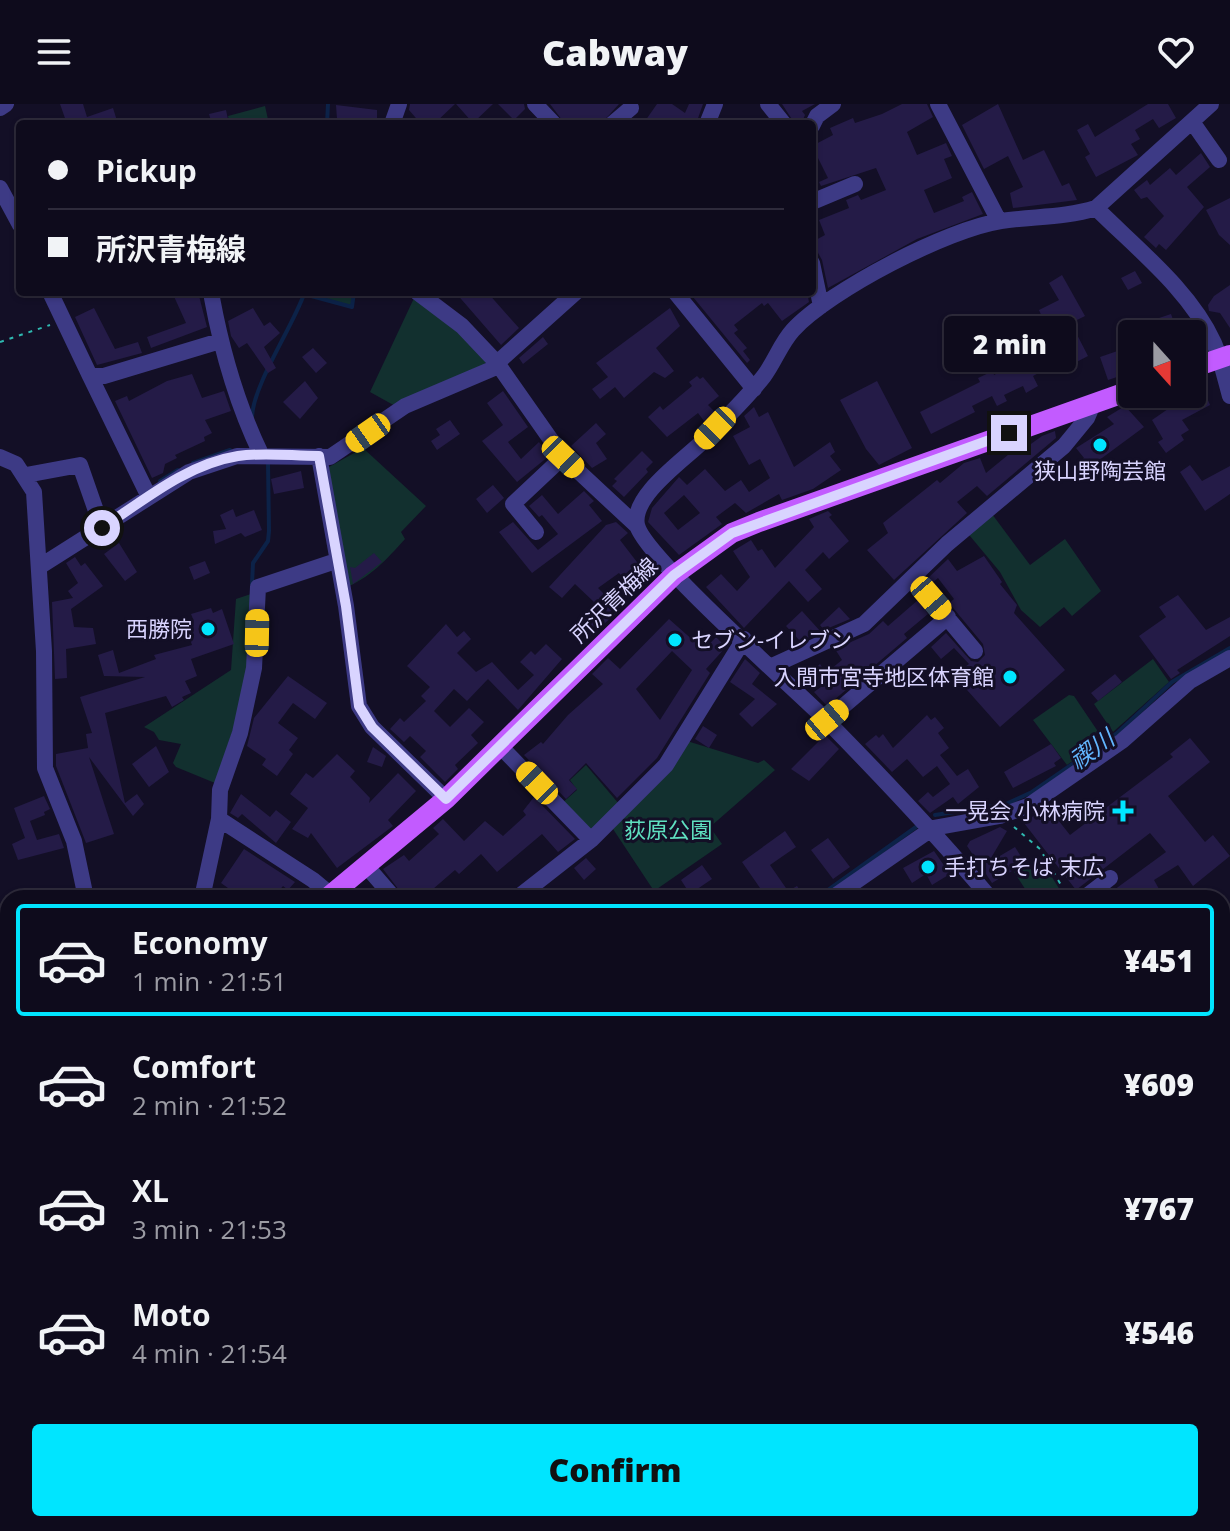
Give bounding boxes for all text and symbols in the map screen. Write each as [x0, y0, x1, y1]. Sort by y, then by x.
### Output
text: Cabway [542, 28, 688, 77]
icon: menu [32, 30, 76, 74]
icon: heart [1154, 30, 1198, 74]
text: Pickup [96, 150, 197, 191]
text: 所沢青梅線 [96, 228, 246, 269]
callout: 2 min [943, 317, 1075, 373]
north arrow [1118, 320, 1206, 408]
map controls [1118, 320, 1206, 408]
text: 2 min [973, 326, 1047, 362]
car [690, 402, 740, 454]
car [341, 409, 395, 457]
route end [991, 415, 1027, 451]
car [537, 432, 589, 482]
marker: 狭山野陶芸館 [1091, 436, 1109, 454]
place label: 狭山野陶芸館 [1034, 455, 1166, 485]
route start [84, 510, 120, 546]
street label: 所沢青梅線 [563, 550, 663, 648]
car [906, 572, 956, 624]
car [245, 609, 269, 657]
place label: 西勝院 [126, 613, 192, 643]
marker: 西勝院 [199, 620, 217, 638]
place label: セブン-イレブン [691, 624, 852, 654]
marker: セブン-イレブン [666, 631, 684, 649]
place label: 入間市宮寺地区体育館 [774, 661, 994, 691]
marker: 入間市宮寺地区体育館 [1001, 668, 1019, 686]
car [801, 695, 853, 745]
water label: 禊川 [1062, 720, 1123, 776]
car [512, 757, 562, 809]
place label: 一晃会 小林病院 [945, 795, 1105, 825]
marker: 一晃会 小林病院 [1112, 800, 1134, 822]
park label: 荻原公園 [624, 814, 712, 844]
place label: 手打ちそば 末広 [944, 851, 1104, 881]
marker: 手打ちそば 末広 [919, 858, 937, 876]
text: Economy [132, 922, 268, 963]
icon: car [36, 924, 108, 996]
text: ¥451 [1124, 940, 1194, 981]
text: 1 min · 21:51 [132, 963, 287, 999]
text: Comfort [132, 1046, 256, 1087]
icon: car [36, 1048, 108, 1120]
text: ¥609 [1124, 1064, 1194, 1105]
text: 2 min · 21:52 [132, 1087, 287, 1123]
text: XL [132, 1170, 169, 1211]
icon: car [36, 1172, 108, 1244]
text: ¥767 [1124, 1188, 1194, 1229]
text: 3 min · 21:53 [132, 1211, 287, 1247]
text: Moto [132, 1294, 210, 1335]
icon: car [36, 1296, 108, 1368]
text: ¥546 [1124, 1312, 1194, 1353]
text: 4 min · 21:54 [132, 1335, 287, 1371]
button: Confirm [32, 1424, 1198, 1516]

